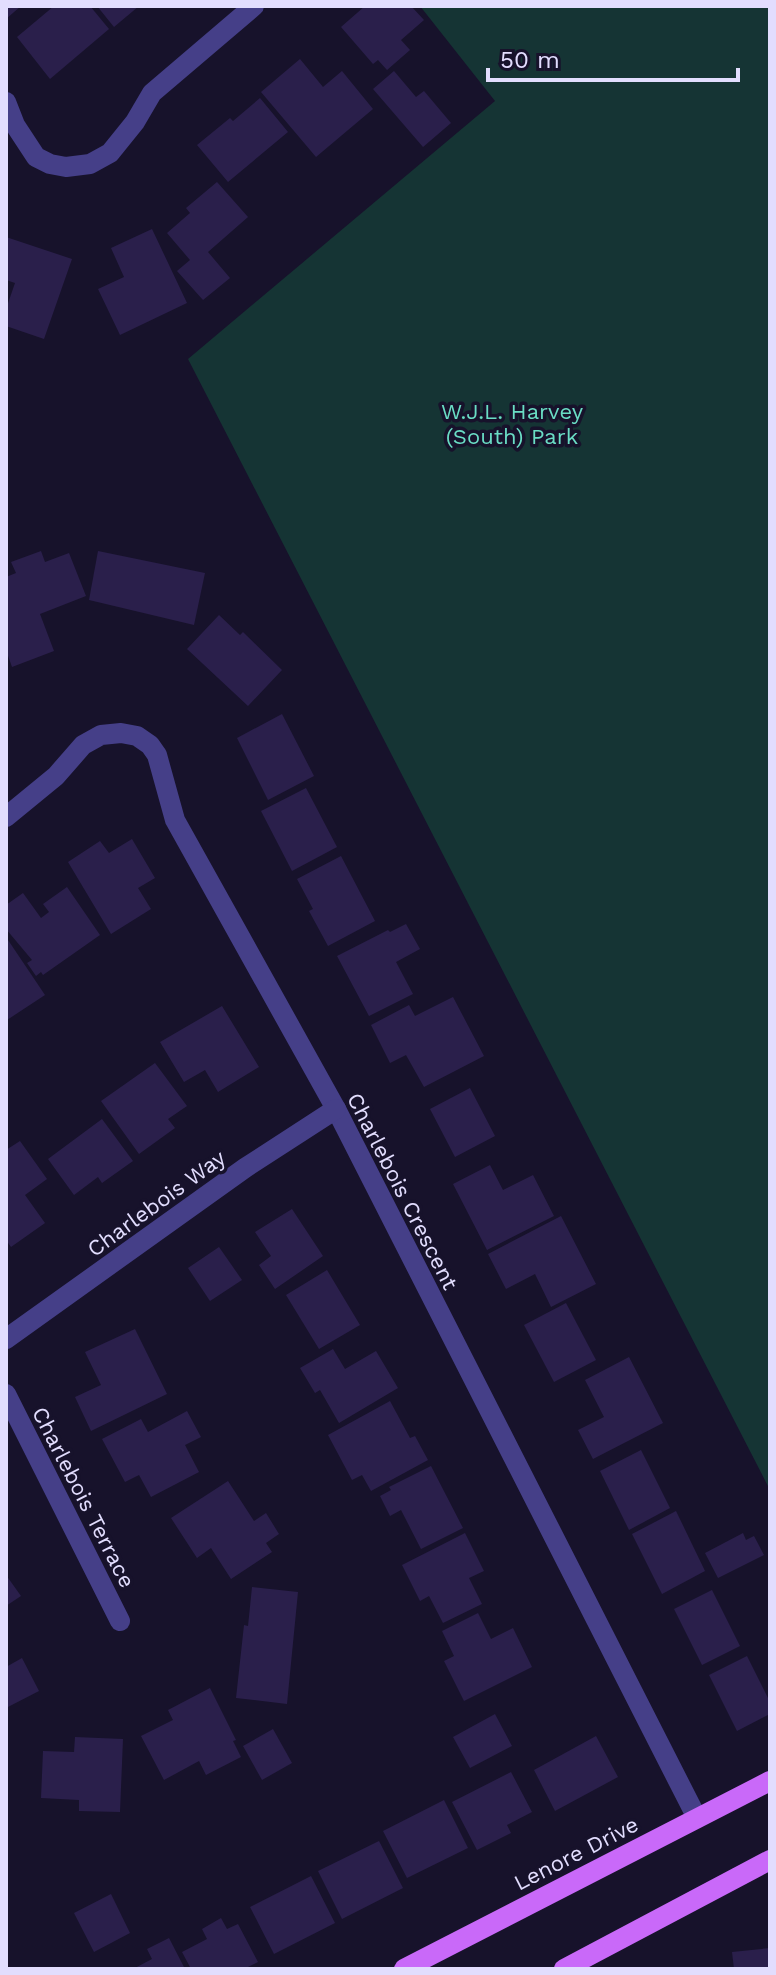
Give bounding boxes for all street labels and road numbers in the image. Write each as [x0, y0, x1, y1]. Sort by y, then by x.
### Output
street label: Charlebois Crescent [342, 1089, 463, 1294]
street label: Charlebois Way [82, 1145, 231, 1262]
street label: Charlebois Terrace [27, 1403, 140, 1592]
street label: Lenore Drive [510, 1811, 642, 1895]

